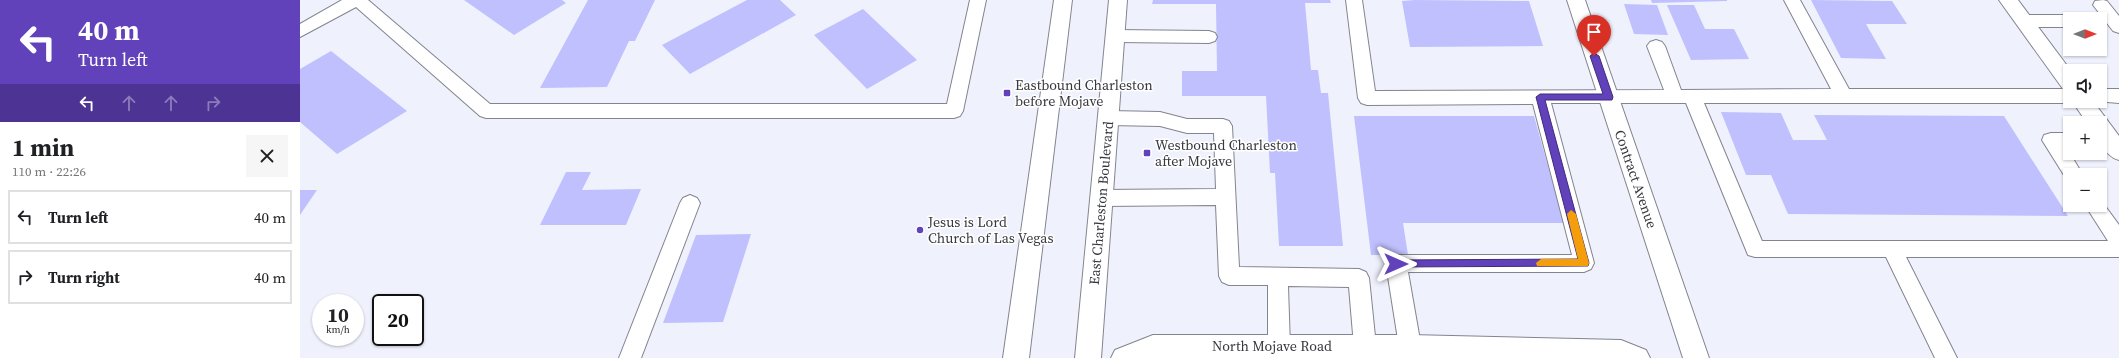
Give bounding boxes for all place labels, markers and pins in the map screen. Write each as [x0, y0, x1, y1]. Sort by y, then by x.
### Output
pin [1577, 15, 1611, 56]
place label: Eastbound Charleston before Mojave [1015, 75, 1153, 111]
marker: Eastbound Charleston before Mojave [1002, 88, 1012, 98]
place label: Westbound Charleston after Mojave [1155, 135, 1297, 171]
marker: Westbound Charleston after Mojave [1142, 148, 1152, 158]
place label: Jesus is Lord Church of Las Vegas [927, 212, 1054, 248]
marker: Jesus is Lord Church of Las Vegas [915, 225, 925, 235]

